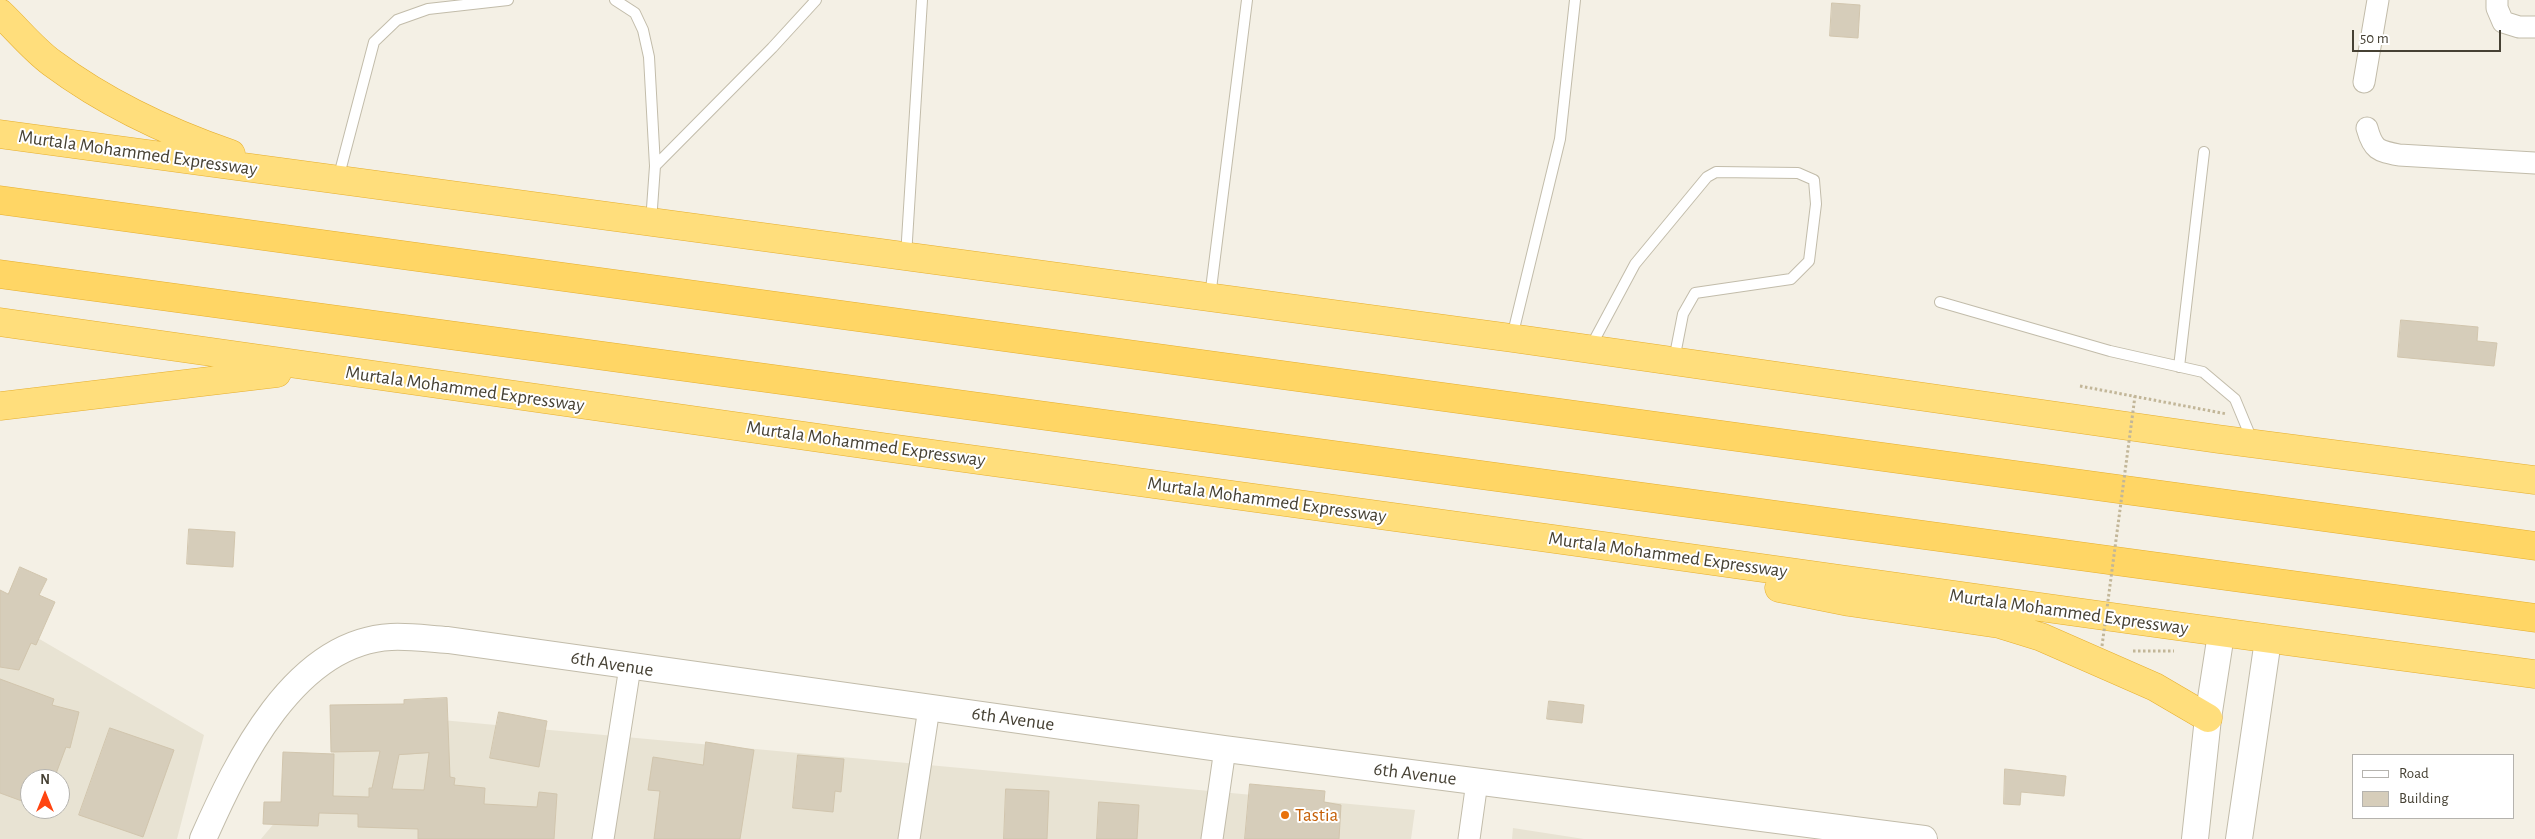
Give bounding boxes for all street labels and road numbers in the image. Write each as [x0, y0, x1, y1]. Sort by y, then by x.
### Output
street label: Murtala Mohammed Expressway [17, 125, 259, 181]
street label: Murtala Mohammed Expressway [344, 361, 586, 417]
street label: Murtala Mohammed Expressway [745, 416, 987, 472]
street label: Murtala Mohammed Expressway [1146, 472, 1388, 528]
street label: Murtala Mohammed Expressway [1547, 527, 1789, 583]
street label: Murtala Mohammed Expressway [1948, 584, 2190, 640]
street label: 6th Avenue [569, 646, 655, 682]
street label: 6th Avenue [970, 702, 1056, 736]
street label: 6th Avenue [1372, 758, 1458, 790]

